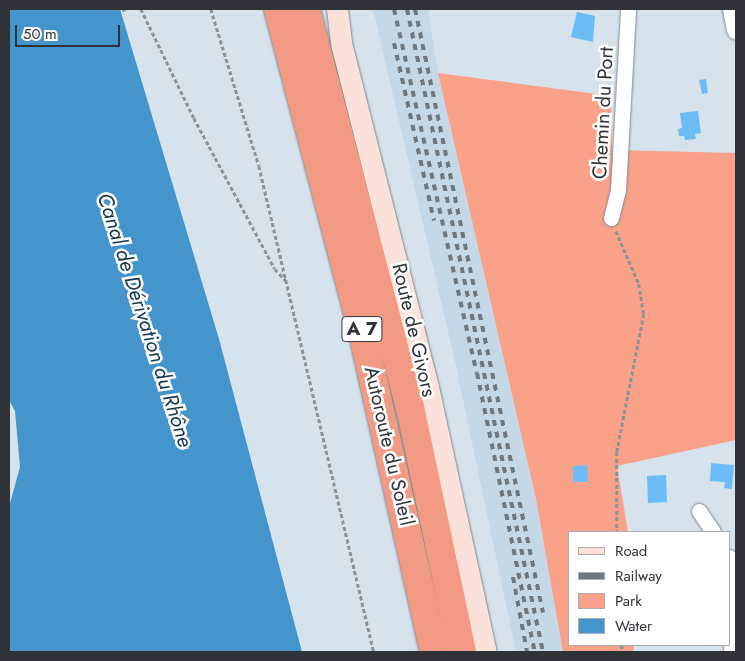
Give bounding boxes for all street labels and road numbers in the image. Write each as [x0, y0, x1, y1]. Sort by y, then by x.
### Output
street label: Chemin du Port [588, 46, 618, 180]
street label: Route de Givors [387, 261, 441, 399]
road number: A 7 [341, 312, 383, 346]
street label: Autoroute du Soleil [359, 364, 419, 528]

